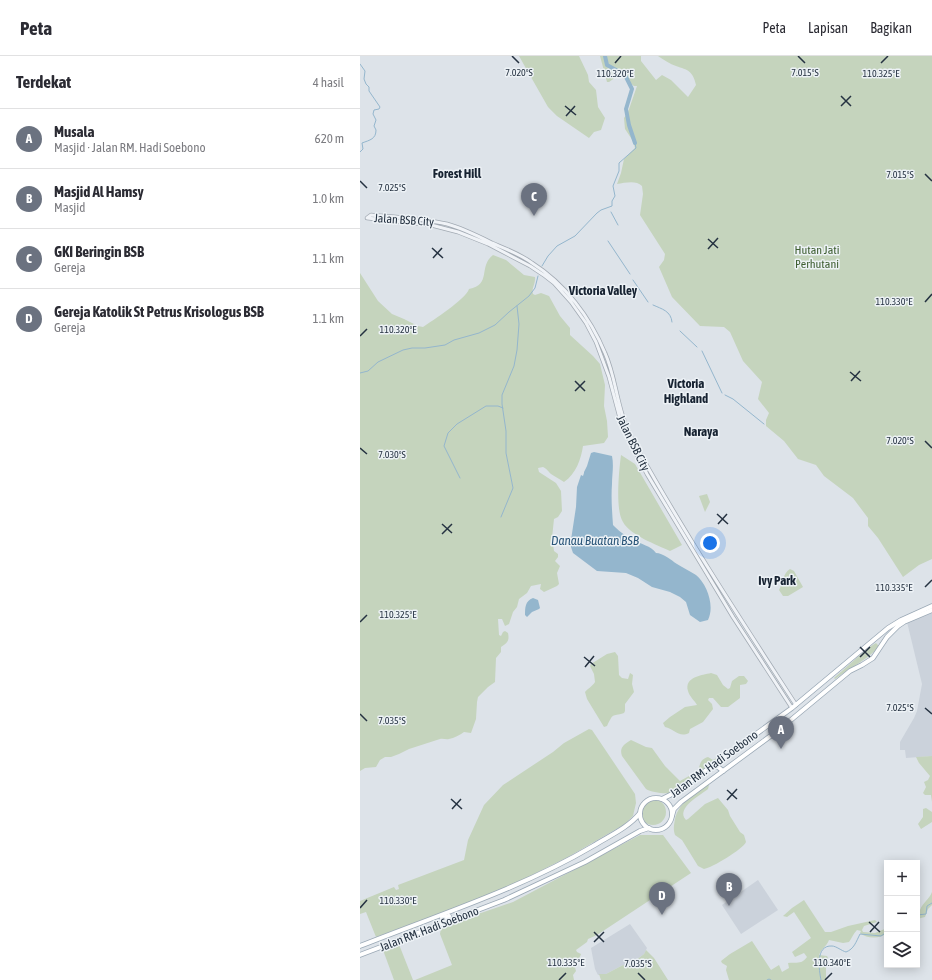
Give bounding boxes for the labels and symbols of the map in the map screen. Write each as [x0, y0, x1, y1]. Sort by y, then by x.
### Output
text: 7.020°S [505, 67, 533, 78]
text: 7.015°S [791, 67, 819, 78]
text: 110.320°E [597, 68, 634, 79]
text: 110.325°E [863, 68, 900, 79]
district label: Forest Hill [433, 166, 482, 181]
text: 7.015°S [886, 169, 914, 180]
text: 7.025°S [378, 182, 406, 193]
pin: C [521, 183, 547, 216]
street label: Jalan BSB City [373, 211, 435, 229]
park label: Hutan Jati Perhutani [795, 243, 839, 271]
district label: Victoria Valley [568, 283, 638, 298]
text: 110.330°E [876, 296, 913, 307]
text: 110.320°E [380, 324, 417, 335]
district label: Victoria Highland [664, 376, 708, 406]
street label: Jalan BSB City [613, 413, 653, 473]
district label: Naraya [684, 424, 718, 439]
text: 7.020°S [886, 435, 914, 446]
text: 7.030°S [378, 449, 406, 460]
water label: Danau Buatan BSB [551, 533, 640, 548]
your location [700, 533, 720, 553]
district label: Ivy Park [758, 573, 796, 588]
text: 110.335°E [876, 582, 913, 593]
text: 110.325°E [380, 609, 417, 620]
text: 7.025°S [886, 702, 914, 713]
text: 7.035°S [378, 715, 406, 726]
pin: A [768, 716, 794, 749]
street label: Jalan RM. Hadi Soebono [667, 727, 761, 801]
pin: B [716, 873, 742, 906]
pin: D [649, 882, 675, 915]
text: 110.330°E [380, 895, 417, 906]
street label: Jalan RM. Hadi Soebono [377, 904, 481, 954]
text: 110.335°E [548, 957, 585, 968]
text: 110.340°E [814, 957, 851, 968]
text: 7.035°S [624, 958, 652, 969]

